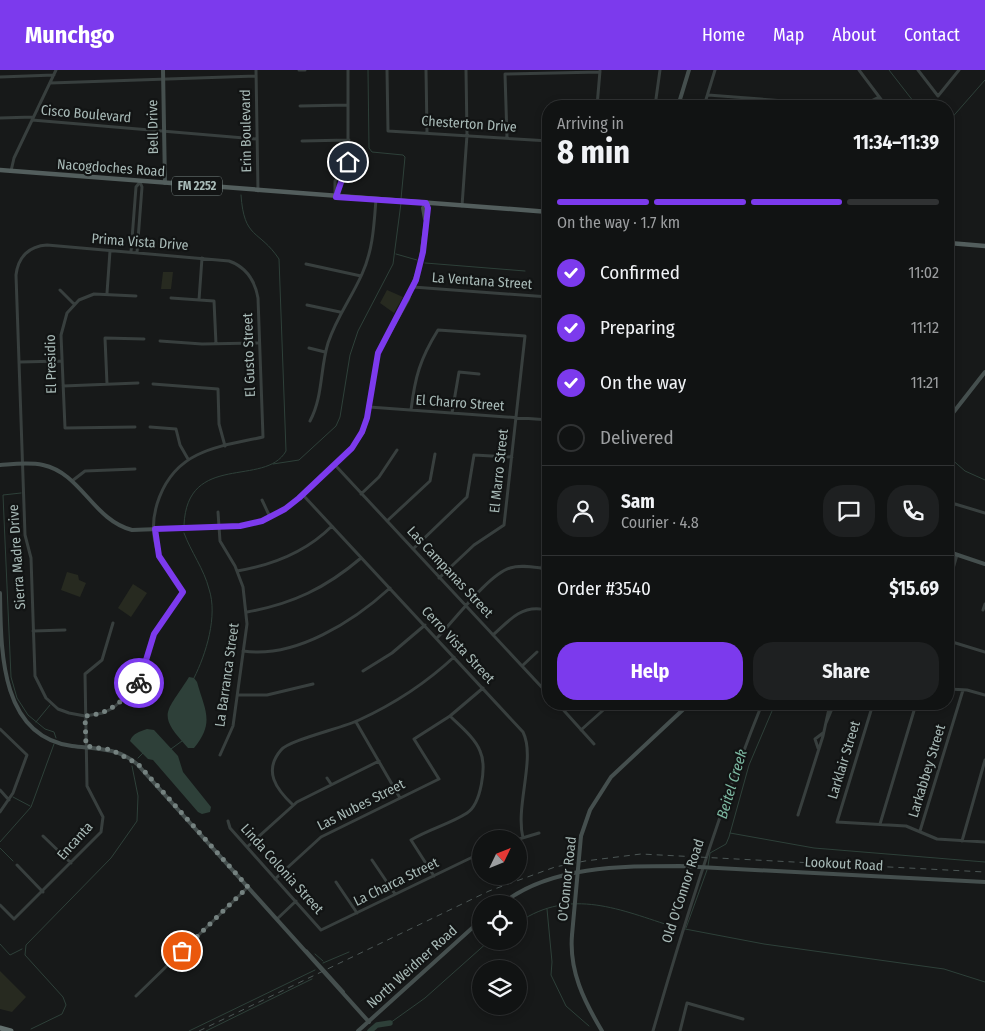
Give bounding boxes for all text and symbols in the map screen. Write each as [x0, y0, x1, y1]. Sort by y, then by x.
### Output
text: Munchgo [25, 21, 115, 49]
text: Home [702, 24, 745, 46]
text: Map [773, 24, 804, 46]
text: About [832, 24, 876, 46]
text: Contact [904, 24, 960, 46]
street label: Erin Boulevard [237, 89, 255, 173]
street label: Bell Drive [144, 99, 162, 155]
street label: Cisco Boulevard [40, 102, 132, 126]
street label: Chesterton Drive [421, 112, 517, 136]
text: Arriving in [557, 114, 624, 133]
text: 11:34–11:39 [853, 131, 939, 154]
text: 8 min [557, 133, 630, 171]
pin [327, 141, 369, 183]
icon: home [334, 148, 362, 176]
street label: Nacogdoches Road [56, 156, 166, 180]
road number: FM 2252 [172, 176, 222, 195]
text: On the way · 1.7 km [557, 213, 680, 232]
street label: Prima Vista Drive [91, 230, 189, 254]
icon: check [557, 259, 585, 287]
text: Confirmed [600, 261, 680, 284]
text: 11:02 [908, 263, 939, 282]
street label: La Ventana Street [431, 269, 533, 293]
street label: El Gusto Street [239, 312, 259, 397]
icon: check [557, 314, 585, 342]
text: Preparing [600, 316, 675, 339]
text: 11:12 [911, 318, 939, 337]
street label: El Presidio [42, 334, 60, 394]
icon: check [557, 369, 585, 397]
text: On the way [600, 371, 686, 394]
text: 11:21 [910, 373, 939, 392]
street label: El Charro Street [415, 391, 505, 415]
text: Delivered [600, 426, 674, 449]
street label: El Marro Street [486, 428, 512, 514]
button: person [557, 485, 609, 537]
button: chat [823, 485, 875, 537]
button: phone [887, 485, 939, 537]
text: Sam [621, 490, 655, 513]
street label: Sierra Madre Drive [5, 504, 29, 610]
text: Courier · 4.8 [621, 513, 699, 532]
street label: Las Campanas Street [403, 523, 497, 622]
text: Order #3540 [557, 577, 651, 600]
text: $15.69 [889, 577, 939, 600]
street label: Cerro Vista Street [418, 603, 498, 687]
street label: La Barranca Street [211, 622, 243, 728]
button: Help [557, 642, 743, 700]
button: Share [753, 642, 939, 700]
courier [114, 658, 164, 708]
icon: bike [125, 669, 153, 697]
street label: Larklair Street [824, 718, 864, 801]
street label: Larkabbey Street [905, 722, 949, 820]
water label: Beitel Creek [713, 746, 751, 821]
street label: Las Nubes Street [314, 775, 408, 834]
street label: Encanta [54, 818, 97, 863]
street label: Linda Colonia Street [237, 820, 327, 918]
north arrow [472, 830, 528, 885]
map controls [472, 830, 527, 1015]
street label: O'Connor Road [554, 836, 580, 922]
street label: Old O'Connor Road [658, 837, 708, 945]
street label: Lookout Road [804, 853, 884, 875]
street label: La Charca Street [351, 854, 442, 910]
button: locate [472, 895, 527, 950]
street label: North Weidner Road [363, 922, 461, 1012]
pin [161, 930, 203, 972]
icon: bag [168, 937, 196, 965]
button: layers [472, 960, 527, 1015]

